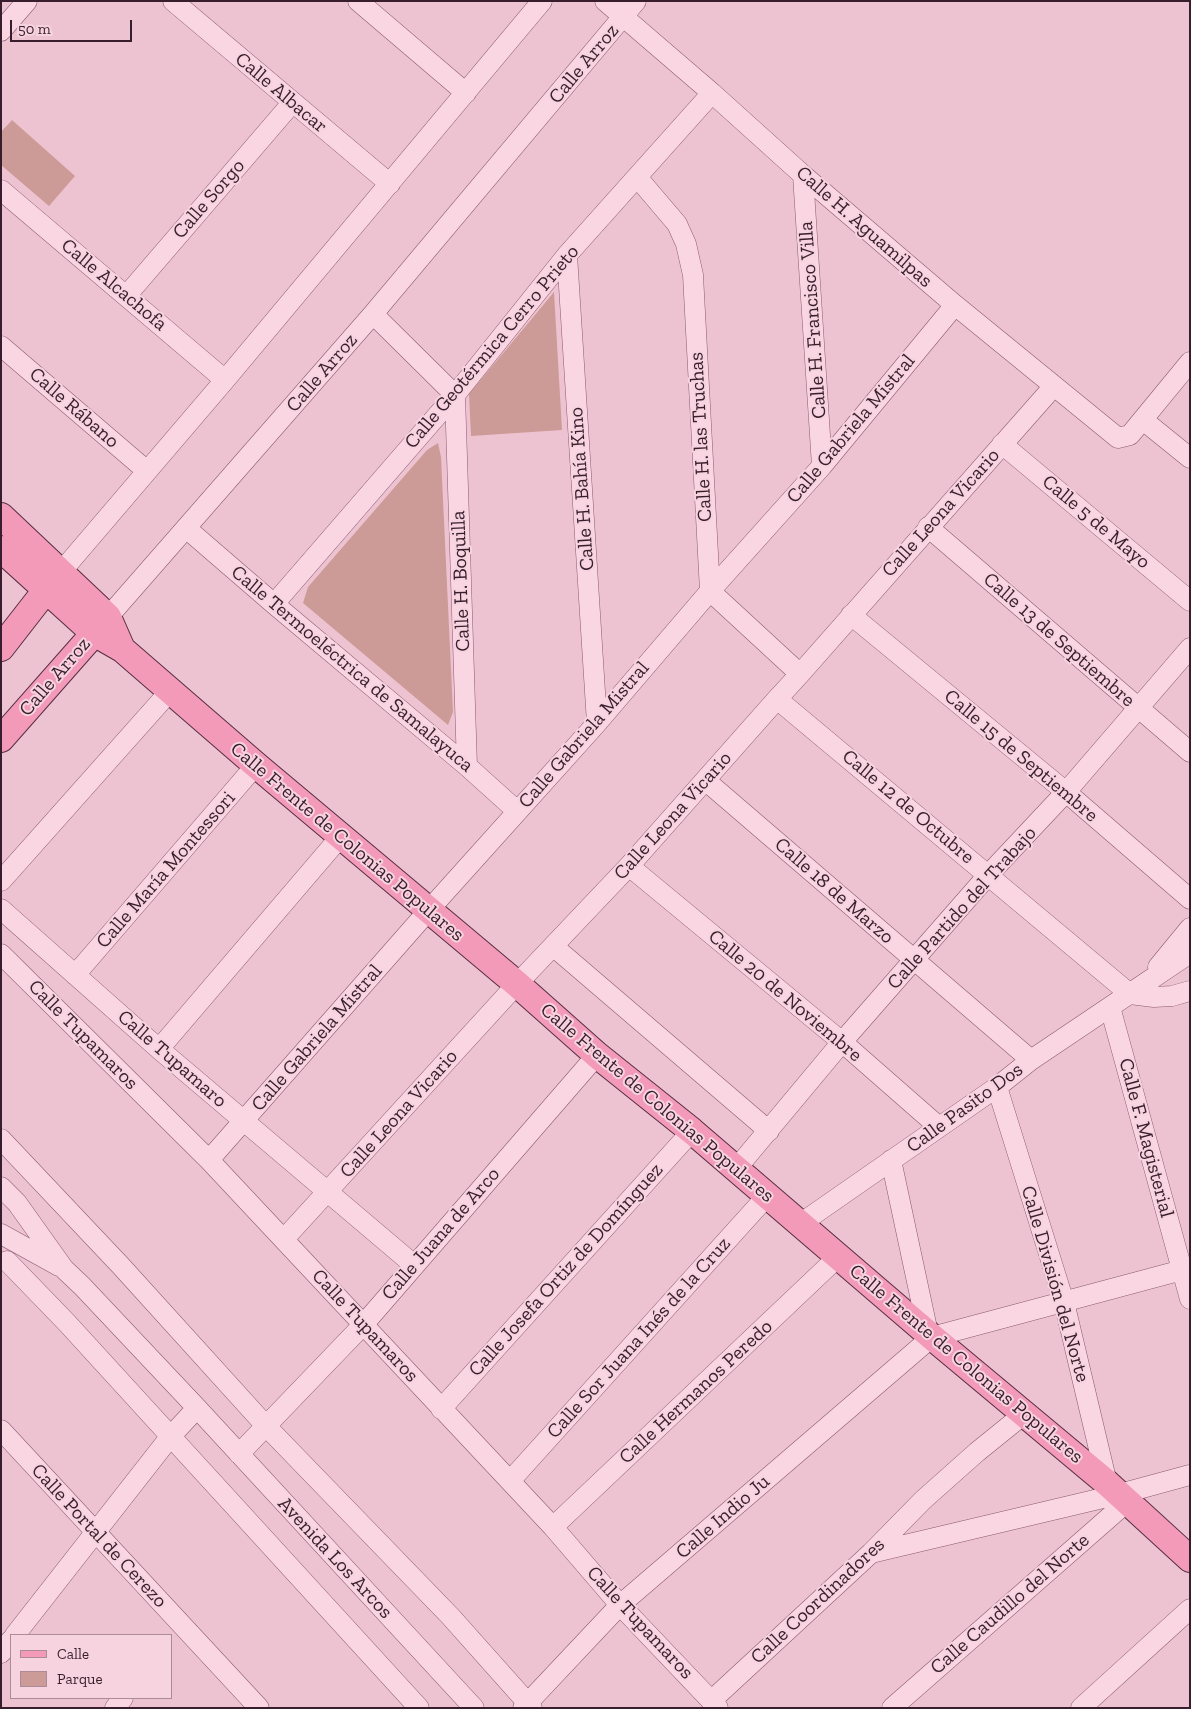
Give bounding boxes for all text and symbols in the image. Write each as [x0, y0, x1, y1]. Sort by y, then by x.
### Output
scale bar [12, 10, 135, 42]
street label: Calle Arroz [544, 19, 624, 109]
text: 50 m [18, 20, 51, 38]
street label: Calle Albacar [230, 47, 332, 139]
street label: Calle Sorgo [168, 154, 250, 244]
street label: Calle H. Aguamilpas [791, 161, 937, 293]
street label: Calle H. Francisco Villa [794, 221, 832, 419]
street label: Calle Alcachofa [56, 234, 172, 336]
street label: Calle Geotérmica Cerro Prieto [400, 240, 584, 454]
street label: Calle Arroz [281, 329, 363, 417]
street label: Calle Gabriela Mistral [782, 350, 920, 508]
street label: Calle H. las Truchas [685, 352, 717, 522]
street label: Calle Rábano [24, 362, 124, 454]
street label: Calle H. Bahía Kino [564, 406, 600, 572]
street label: Calle Leona Vicario [877, 444, 1005, 582]
street label: Calle 5 de Mayo [1037, 470, 1155, 574]
street label: Calle H. Boquilla [447, 510, 475, 652]
street label: Calle Termoeléctrica de Samalayuca [226, 561, 478, 777]
street label: Calle 13 de Septiembre [978, 568, 1140, 712]
street label: Calle Arroz [14, 633, 96, 721]
street label: Calle Gabriela Mistral [514, 657, 654, 813]
street label: Calle 15 de Septiembre [939, 685, 1103, 827]
street label: Calle Frente de Colonias Populares [225, 737, 469, 947]
street label: Calle 12 de Octubre [837, 745, 979, 869]
street label: Calle Leona Vicario [609, 747, 737, 885]
street label: Calle María Montessori [91, 787, 241, 953]
street label: Calle Partido del Trabajo [882, 821, 1042, 995]
street label: Calle 18 de Marzo [769, 833, 899, 949]
street label: Calle 20 de Noviembre [703, 925, 867, 1067]
street label: Calle Gabriela Mistral [247, 960, 387, 1116]
street label: Calle Tupamaros [23, 975, 143, 1095]
street label: Calle Frente de Colonias Populares [535, 998, 779, 1208]
street label: Calle Tupamaro [112, 1005, 232, 1113]
street label: Calle Leona Vicario [335, 1045, 463, 1183]
street label: Calle F. Magisterial [1113, 1056, 1179, 1220]
street label: Calle Pasito Dos [902, 1058, 1028, 1158]
street label: Calle Josefa Ortiz de Domínguez [464, 1158, 668, 1382]
street label: Calle Juana de Arco [377, 1163, 505, 1305]
street label: Calle División del Norte [1015, 1183, 1095, 1385]
street label: Calle Sor Juana Inés de la Cruz [542, 1232, 736, 1444]
street label: Calle Frente de Colonias Populares [844, 1259, 1088, 1469]
street label: Calle Tupamaros [307, 1265, 423, 1387]
street label: Calle Hermanos Peredo [614, 1315, 778, 1469]
street label: Calle Portal de Cerezo [26, 1459, 172, 1613]
street label: Calle Indio Ju [671, 1470, 775, 1564]
street label: Avenida Los Arcos [272, 1492, 398, 1624]
street label: Calle Caudillo del Norte [926, 1528, 1094, 1680]
street label: Calle Coordinadores [746, 1533, 890, 1669]
street label: Calle Tupamaros [582, 1562, 698, 1684]
legend [10, 1634, 172, 1699]
text: Calle [57, 1645, 89, 1663]
text: Parque [57, 1670, 103, 1688]

